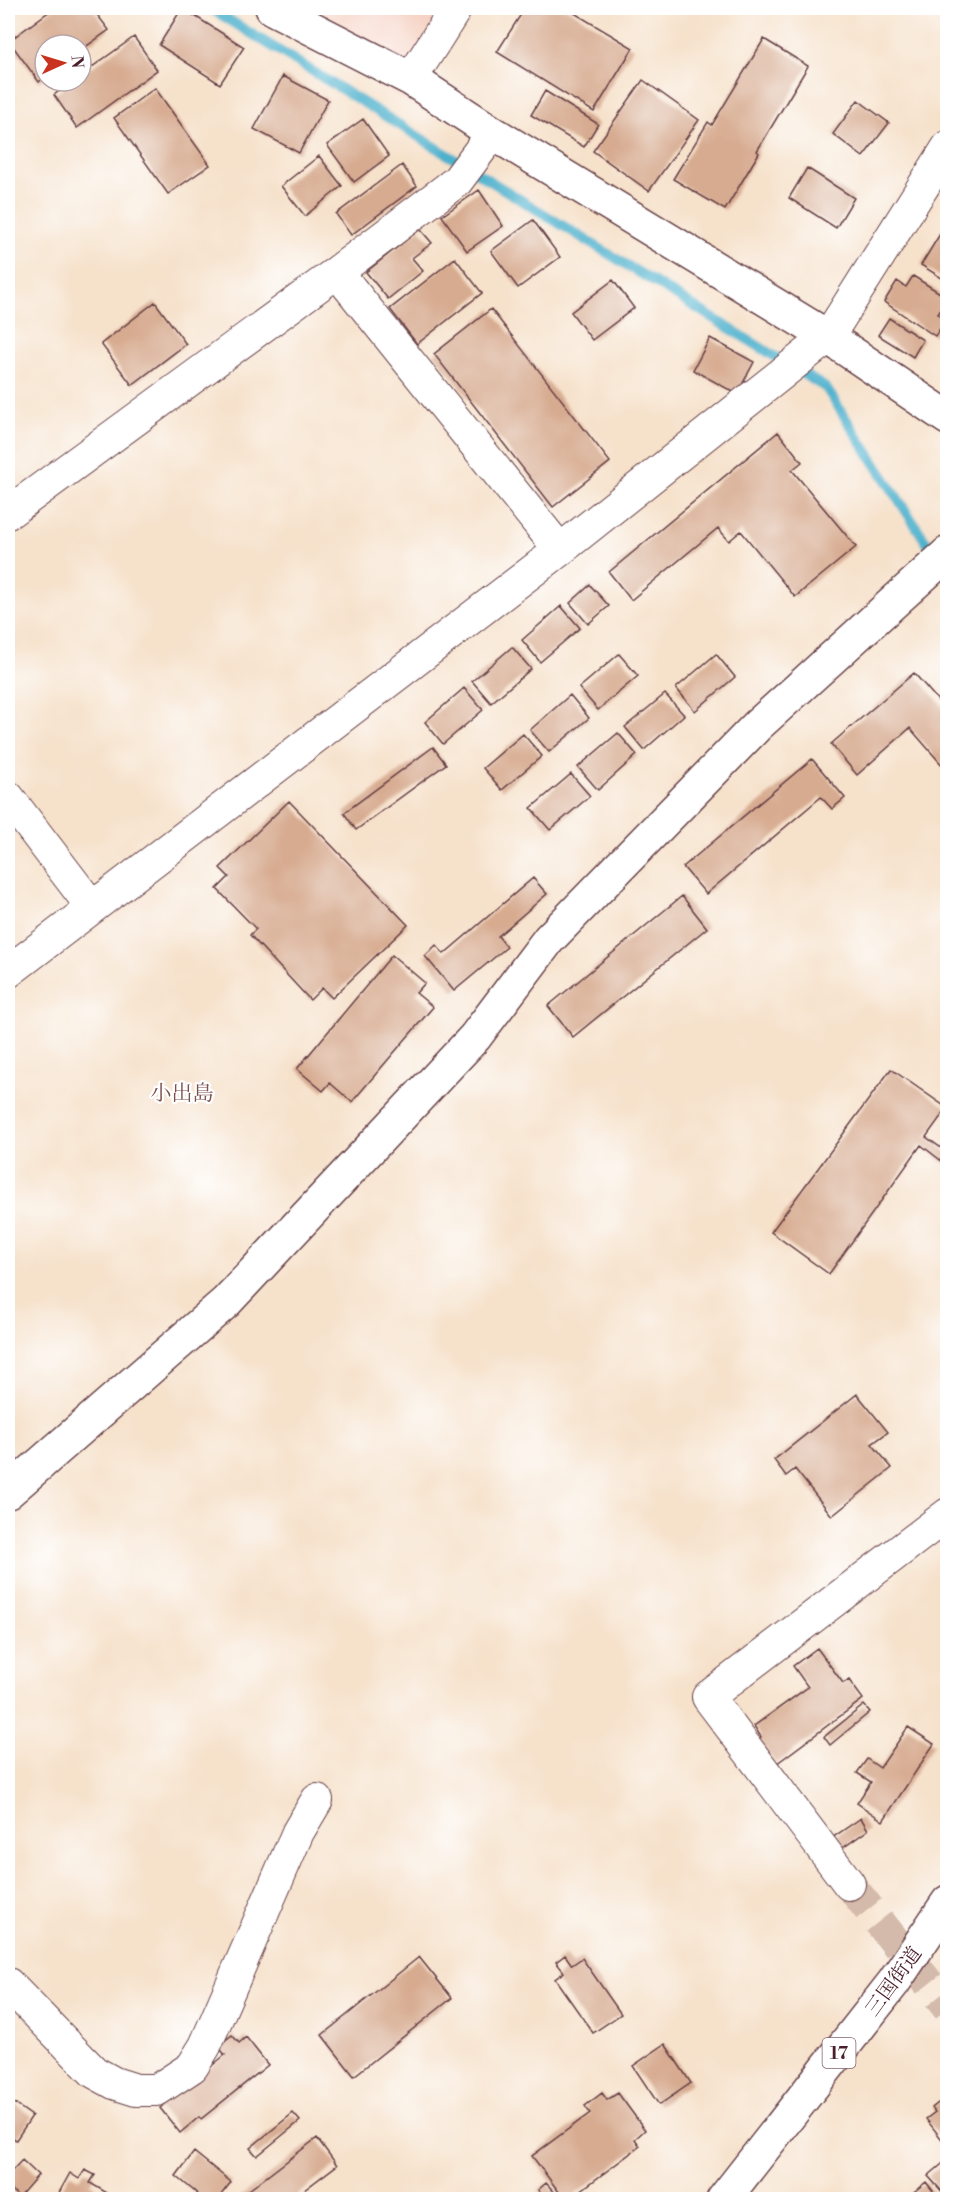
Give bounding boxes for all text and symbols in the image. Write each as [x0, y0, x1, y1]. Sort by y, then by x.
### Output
north arrow [33, 33, 93, 93]
text: N [67, 55, 87, 69]
district label: 小出島 [151, 1081, 214, 1107]
street label: 三国街道 [861, 1942, 928, 2022]
road number: 17 [822, 2038, 856, 2068]

